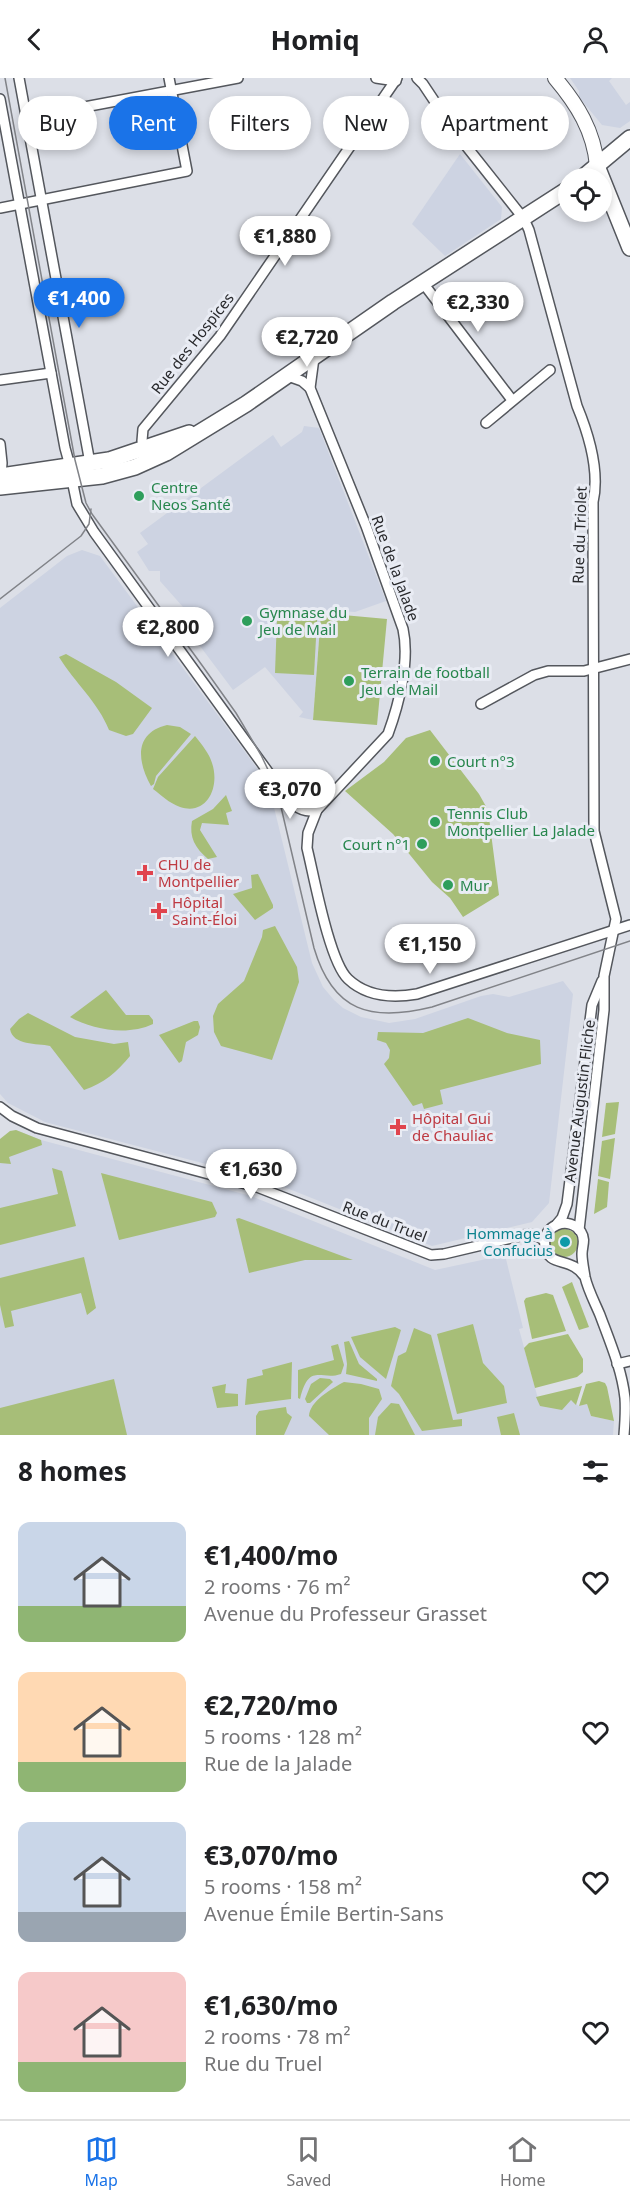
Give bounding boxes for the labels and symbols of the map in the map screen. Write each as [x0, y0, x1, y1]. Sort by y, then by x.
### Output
pin: €1,880 [236, 216, 334, 267]
pin: €1,400 [30, 278, 128, 329]
pin: €2,330 [429, 282, 527, 333]
street label: Rue des Hospices [146, 288, 238, 398]
pin: €2,720 [258, 317, 356, 368]
place label: Centre Neos Santé [151, 477, 231, 514]
street label: Rue du Triolet [567, 485, 591, 584]
marker: Centre Neos Santé [132, 489, 146, 503]
street label: Rue de la Jalade [368, 512, 424, 624]
place label: Gymnase du Jeu de Mail [257, 602, 347, 639]
pin: €2,800 [119, 607, 217, 658]
marker: Gymnase du Jeu de Mail [240, 614, 254, 628]
place label: Terrain de football Jeu de Mail [359, 662, 490, 699]
marker: Terrain de football Jeu de Mail [342, 674, 356, 688]
place label: Court n°3 [447, 751, 515, 771]
marker: Court n°3 [428, 754, 442, 768]
pin: €3,070 [241, 769, 339, 820]
place label: Tennis Club Montpellier La Jalade [447, 803, 595, 840]
marker: Tennis Club Montpellier La Jalade [428, 815, 442, 829]
place label: Court n°1 [342, 834, 410, 854]
marker: Court n°1 [415, 837, 429, 851]
place label: CHU de Montpellier [158, 854, 239, 891]
marker: CHU de Montpellier [136, 864, 154, 882]
place label: Mur [460, 875, 489, 895]
marker: Mur [441, 878, 455, 892]
place label: Hôpital Saint-Éloi [172, 892, 237, 929]
marker: Hôpital Saint-Éloi [150, 902, 168, 920]
pin: €1,150 [381, 924, 479, 975]
street label: Avenue Augustin Fliche [559, 1018, 599, 1184]
place label: Hôpital Gui de Chauliac [412, 1108, 493, 1145]
marker: Hôpital Gui de Chauliac [389, 1118, 407, 1136]
pin: €1,630 [202, 1149, 300, 1200]
street label: Rue du Truel [340, 1196, 430, 1246]
place label: Hommage à Confucius [466, 1223, 553, 1260]
marker: Hommage à Confucius [558, 1235, 572, 1249]

